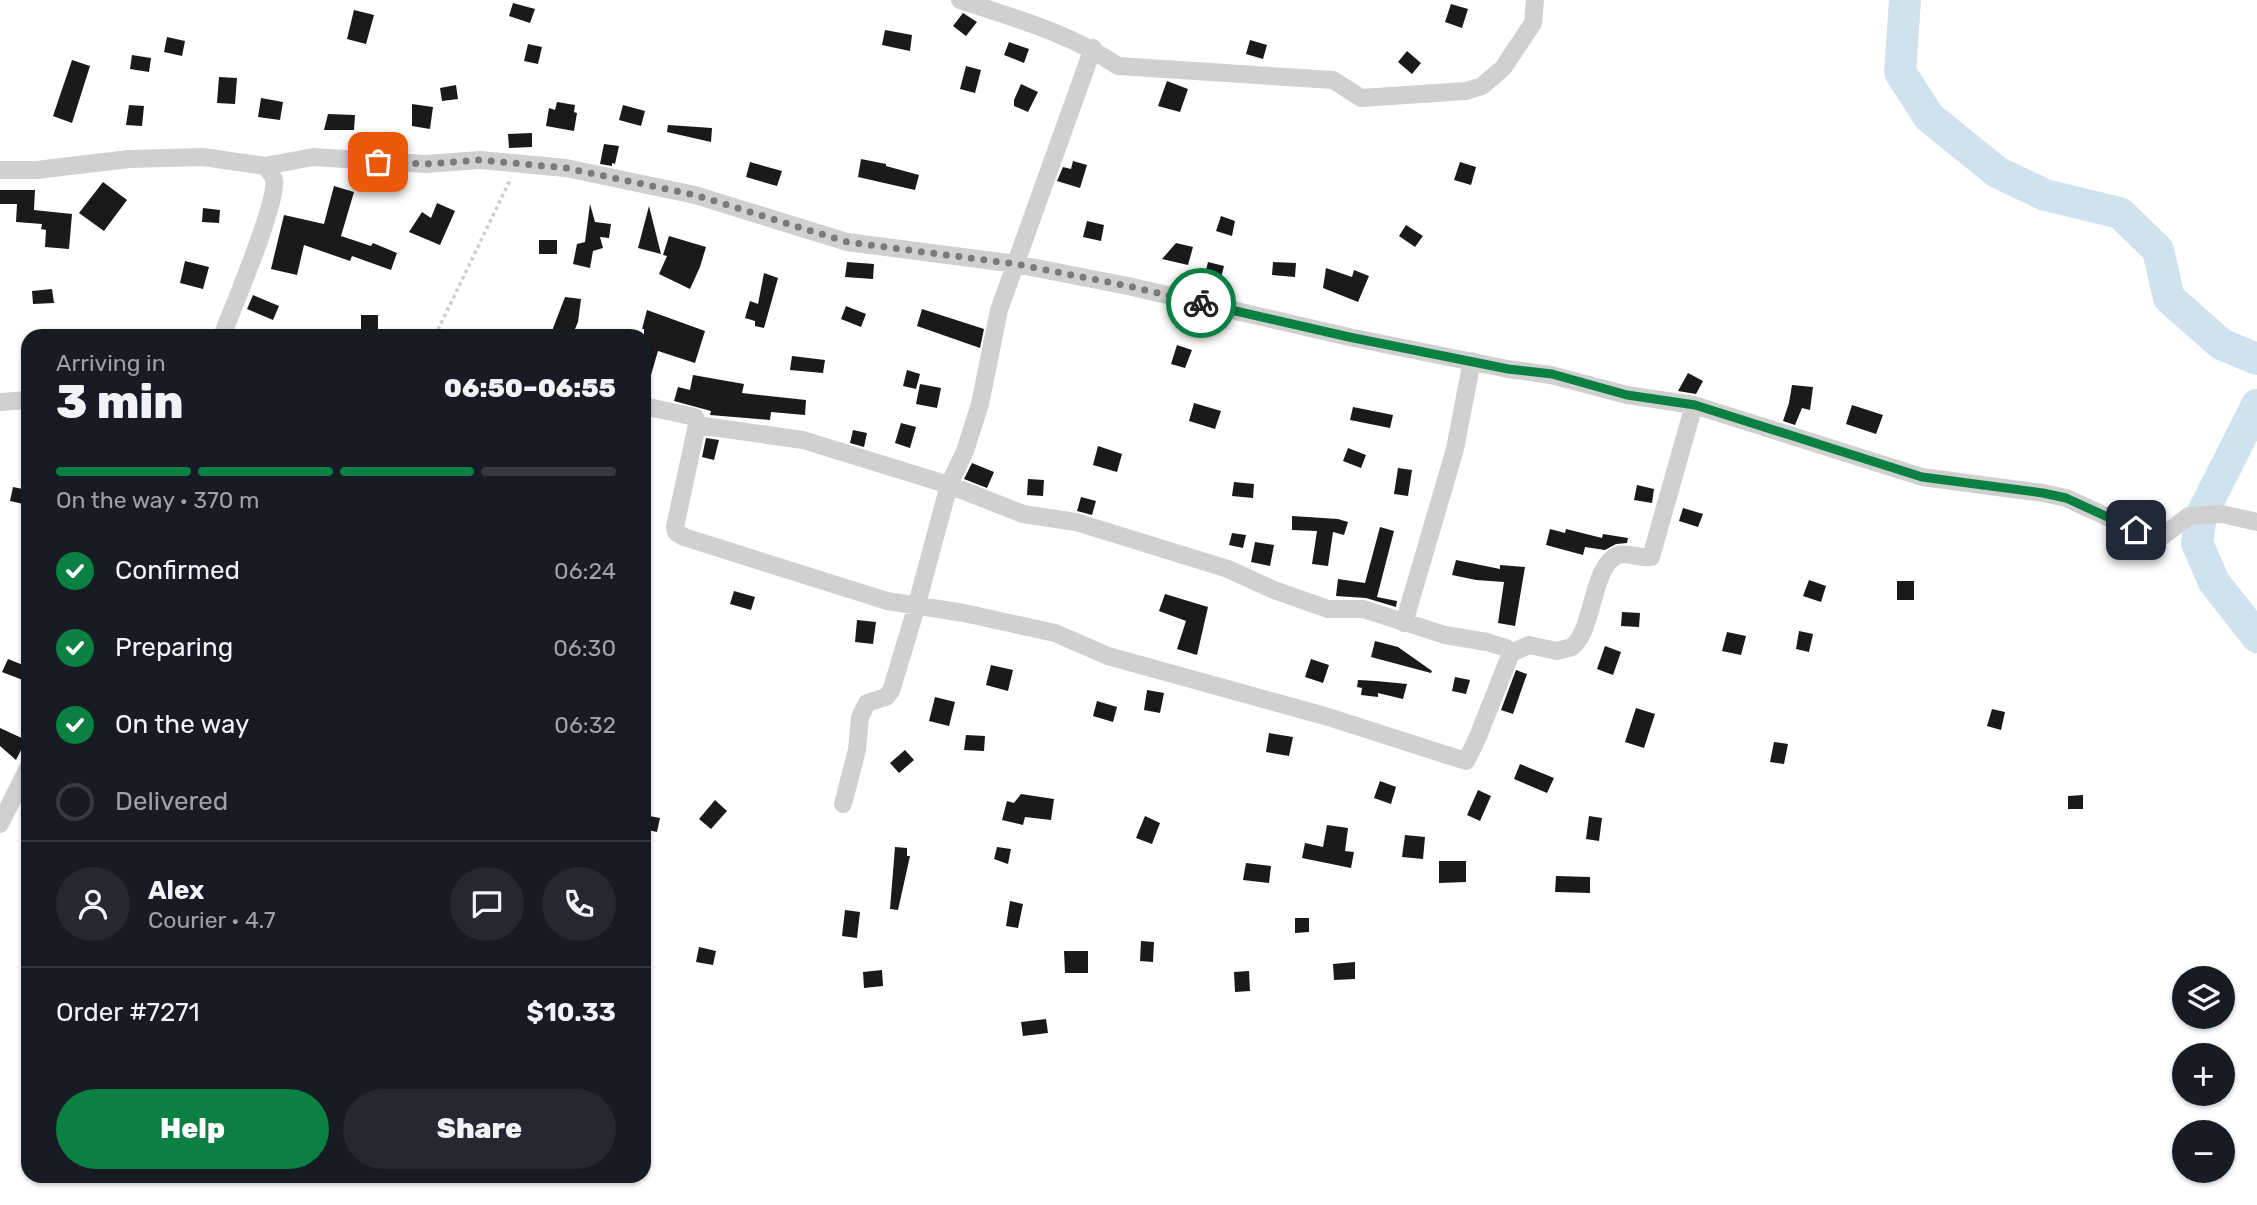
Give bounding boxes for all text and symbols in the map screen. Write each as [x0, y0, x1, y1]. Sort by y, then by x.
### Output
pin [348, 132, 408, 192]
icon: bag [359, 143, 397, 181]
courier [1166, 268, 1236, 338]
icon: bike [1182, 284, 1220, 322]
text: Arriving in [56, 349, 166, 377]
text: 06:50–06:55 [444, 373, 616, 404]
text: 3 min [56, 375, 184, 430]
text: On the way · 370 m [56, 486, 259, 514]
pin [2106, 500, 2166, 560]
icon: home [2117, 511, 2155, 549]
icon: check [56, 552, 94, 590]
text: Confirmed [115, 555, 240, 586]
text: 06:24 [554, 557, 616, 585]
icon: check [56, 629, 94, 667]
text: Preparing [115, 632, 233, 663]
text: 06:30 [553, 634, 616, 662]
icon: check [56, 706, 94, 744]
text: On the way [115, 709, 249, 740]
text: 06:32 [554, 711, 616, 739]
text: Delivered [115, 786, 228, 817]
button: person [56, 867, 130, 941]
button: chat [450, 867, 524, 941]
button: phone [542, 867, 616, 941]
text: Alex [148, 875, 204, 906]
text: Courier · 4.7 [148, 906, 275, 934]
map controls [2172, 966, 2235, 1183]
button: layers [2172, 966, 2235, 1029]
text: Order #7271 [56, 997, 200, 1028]
text: $10.33 [527, 997, 616, 1028]
button: + [2172, 1043, 2235, 1106]
button: Help [56, 1089, 329, 1169]
button: Share [343, 1089, 616, 1169]
button: − [2172, 1120, 2235, 1183]

